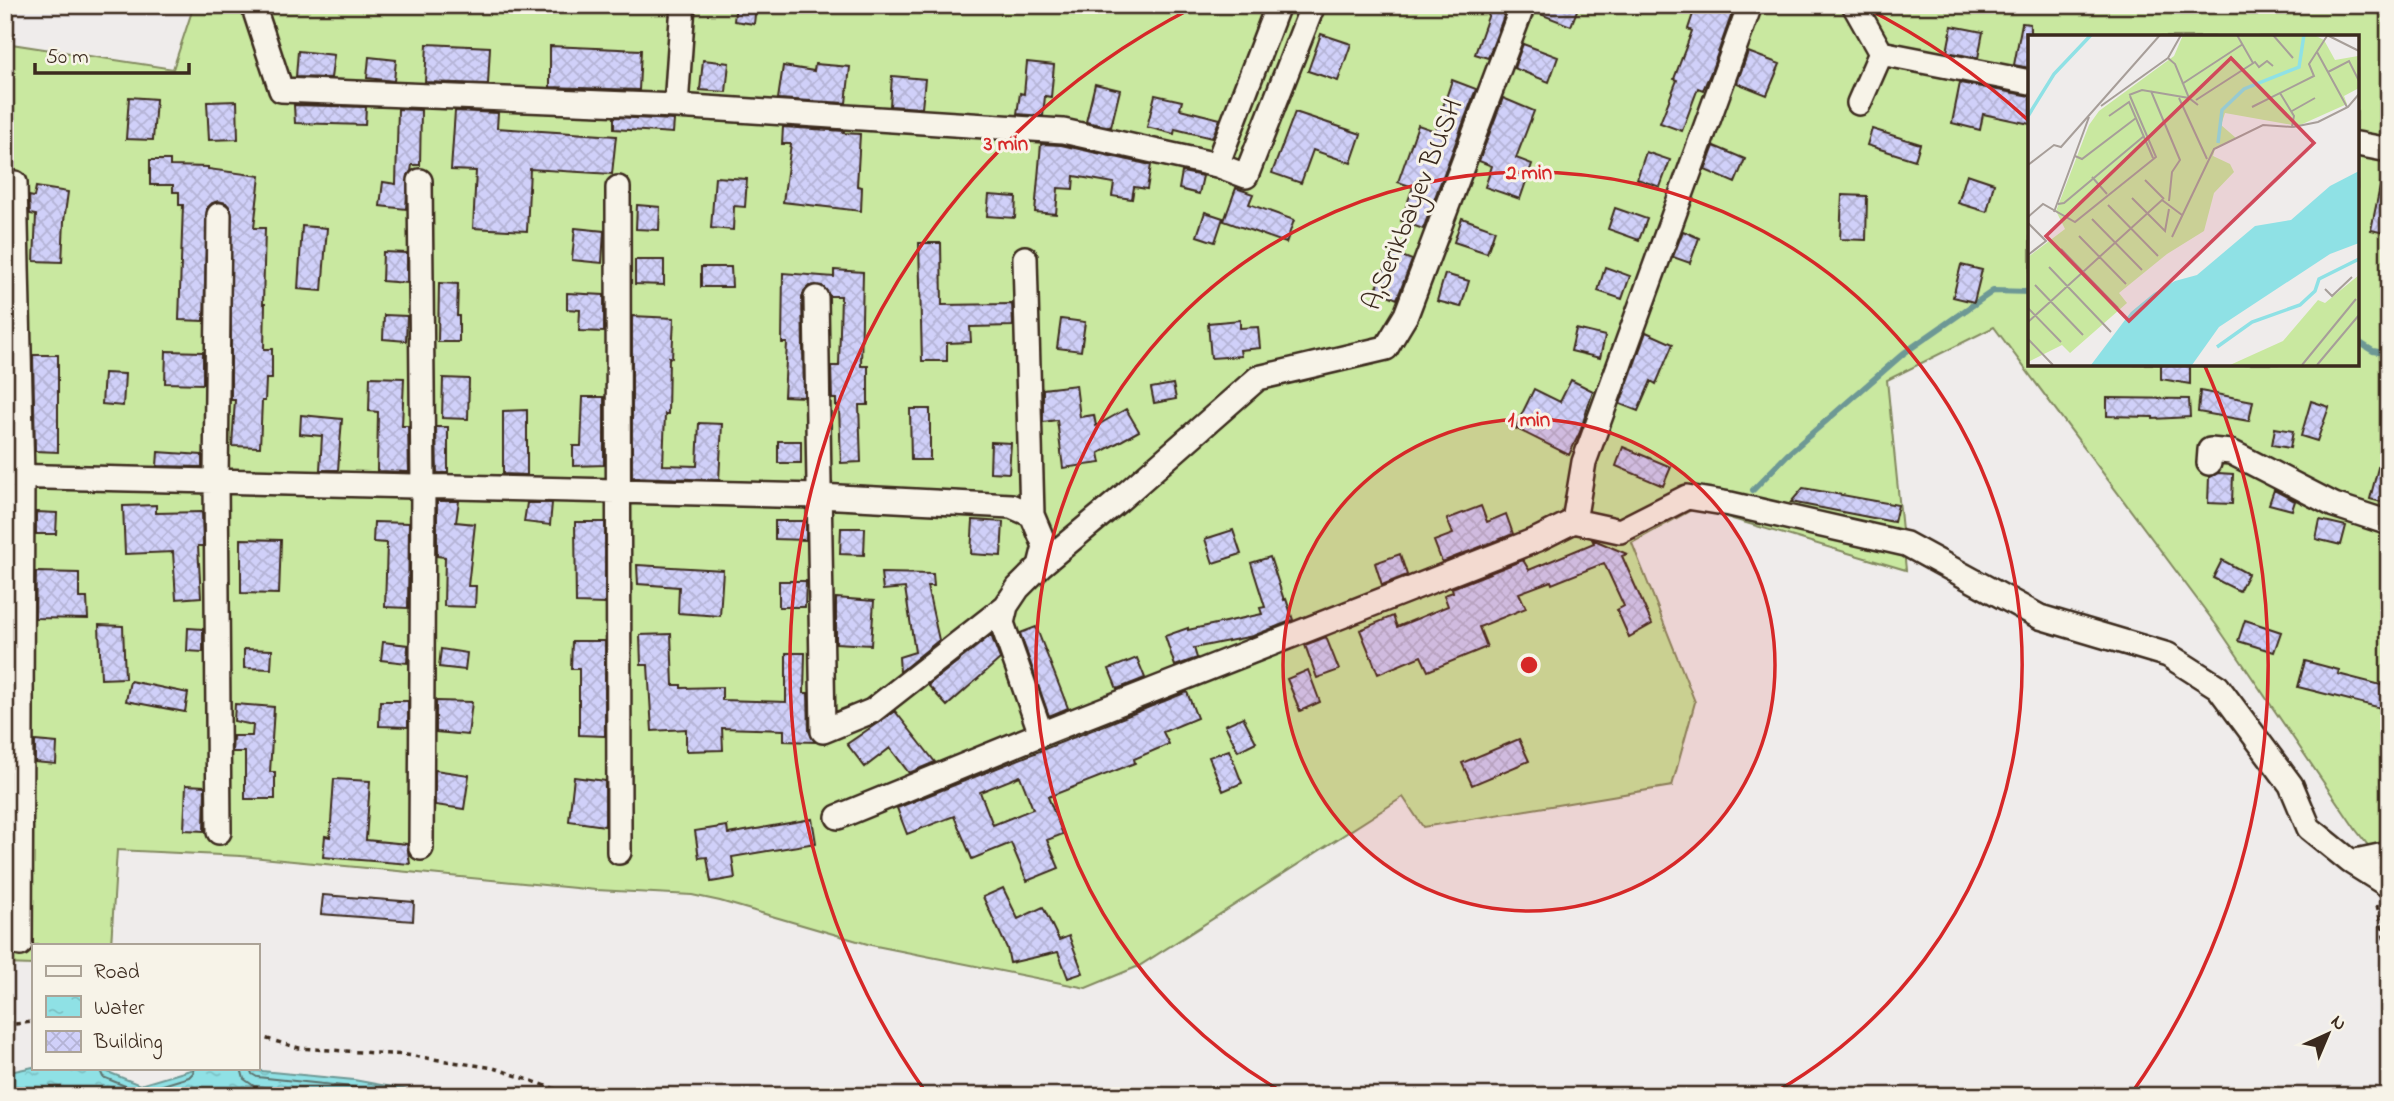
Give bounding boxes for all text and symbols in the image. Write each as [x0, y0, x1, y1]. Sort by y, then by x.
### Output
scale bar [35, 32, 189, 76]
inset map [2028, 35, 2359, 366]
text: 50 m [46, 43, 89, 73]
street label: A,Serikbayev BUSH [1353, 93, 1475, 317]
text: 3 min [983, 130, 1028, 160]
text: 2 min [1505, 159, 1552, 189]
text: 1 min [1508, 406, 1550, 436]
centre of rings [1517, 653, 1541, 677]
legend [32, 944, 259, 1070]
text: Road [94, 958, 140, 988]
text: Water [94, 994, 145, 1024]
north arrow [2292, 1000, 2362, 1070]
text: N [2324, 1009, 2352, 1038]
text: Building [93, 1028, 163, 1060]

